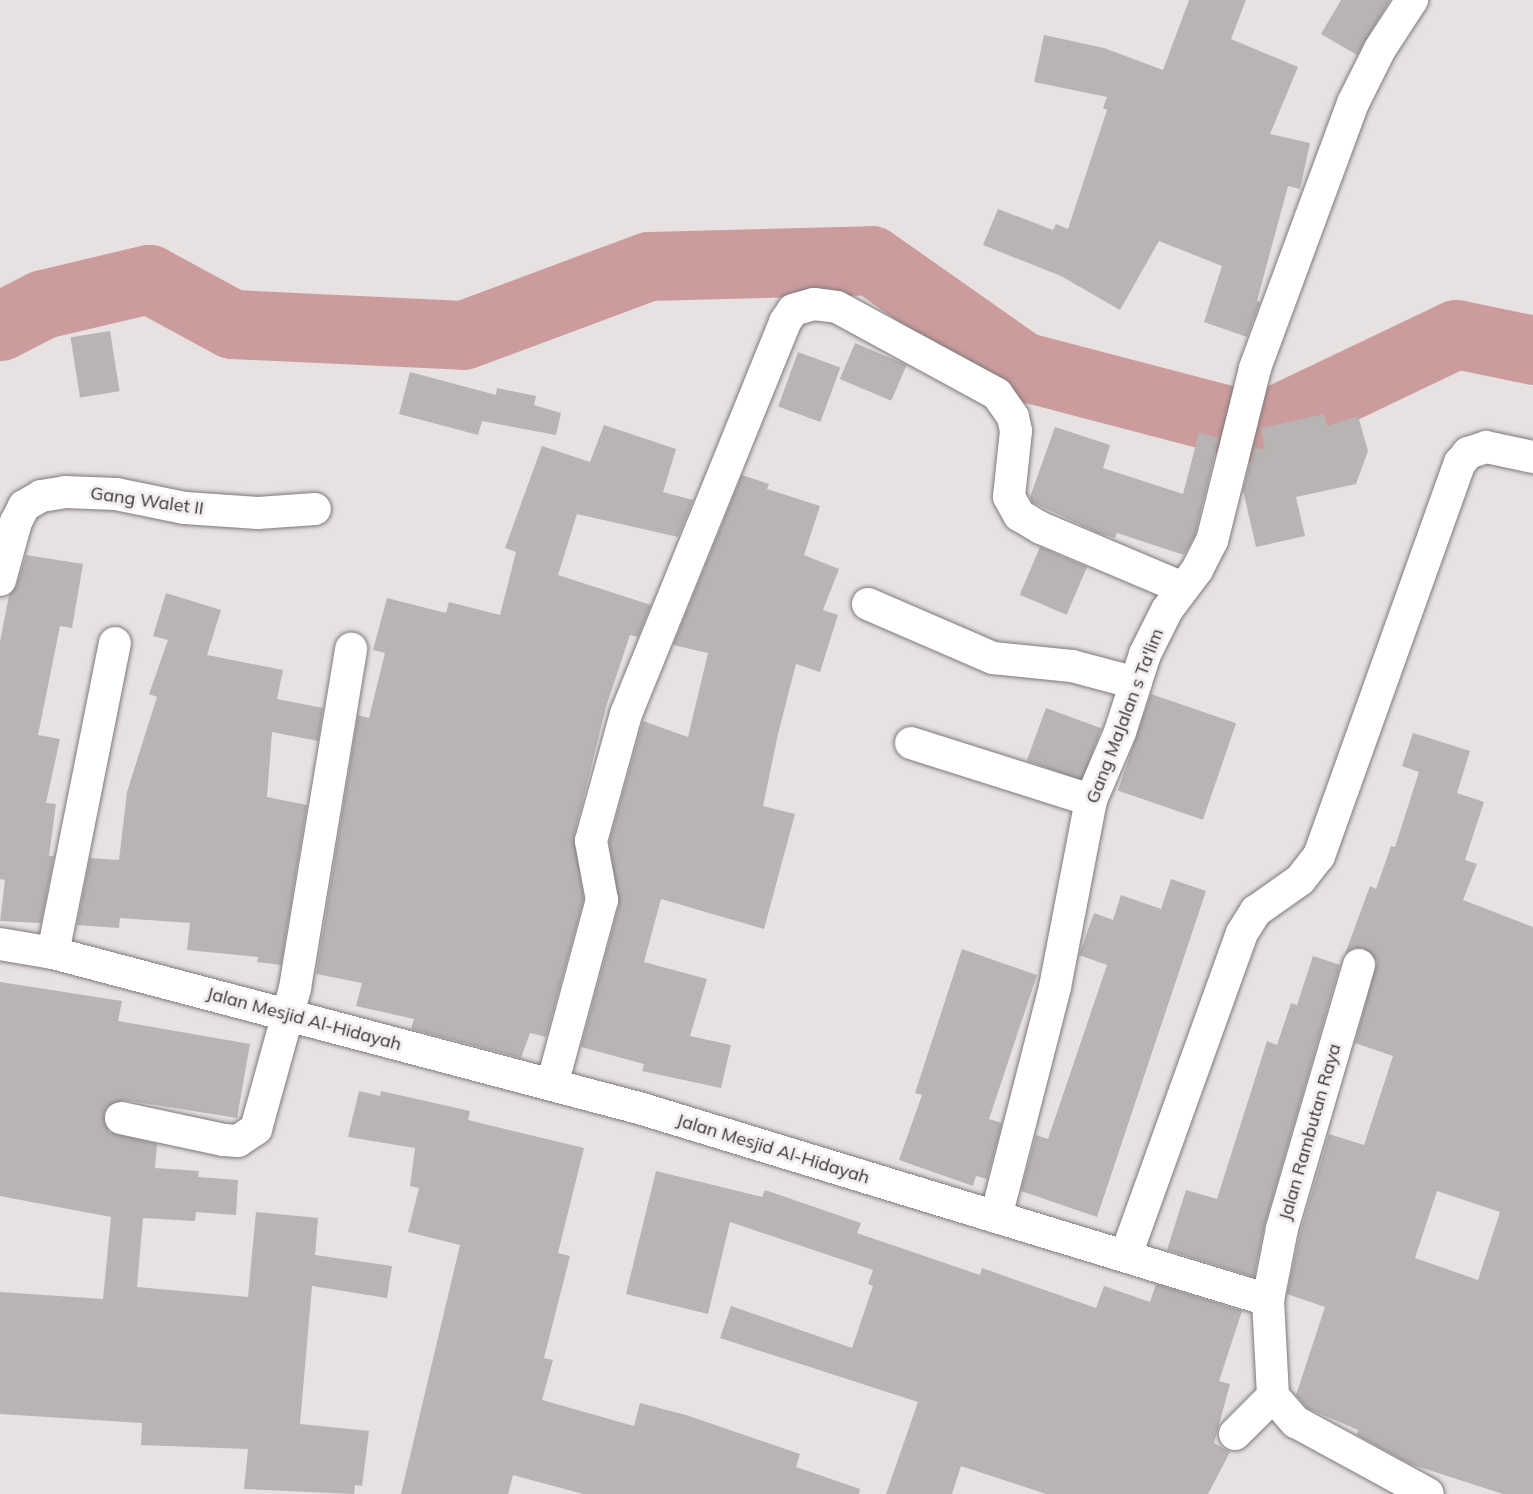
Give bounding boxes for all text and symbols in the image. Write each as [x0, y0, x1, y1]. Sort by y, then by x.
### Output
street label: Gang Walet II [89, 482, 205, 520]
street label: Gang MaJalan s Ta'lim [1082, 625, 1168, 807]
street label: Jalan Mesjid Al-Hidayah [204, 983, 404, 1055]
street label: Jalan Rambutan Raya [1274, 1041, 1346, 1223]
street label: Jalan Mesjid Al-Hidayah [674, 1109, 872, 1189]

